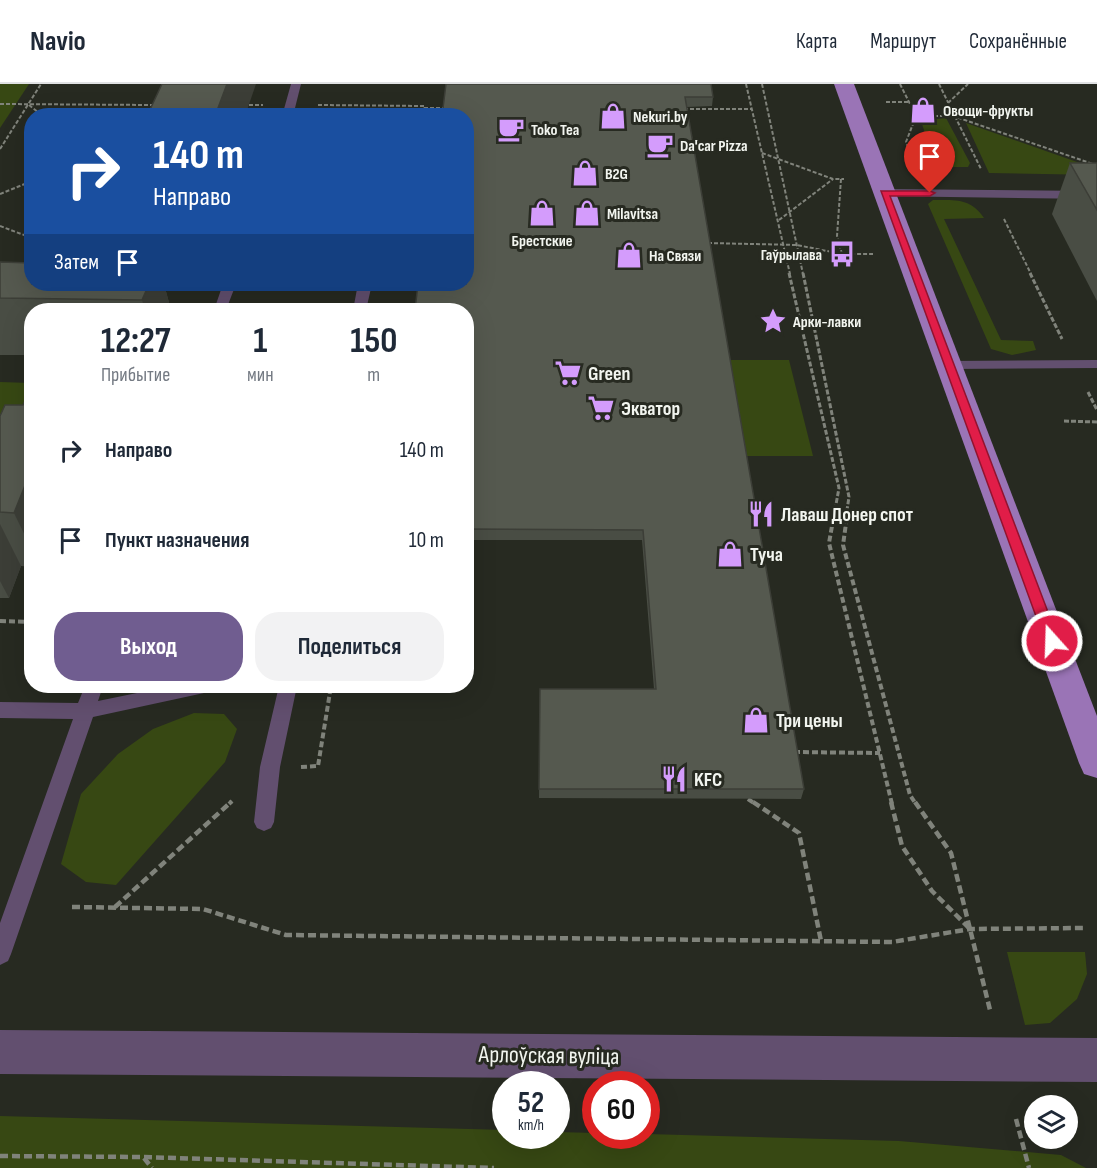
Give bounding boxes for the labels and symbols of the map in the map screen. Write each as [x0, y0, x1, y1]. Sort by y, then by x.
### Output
shop icon: Овощи-фрукты [908, 95, 938, 125]
shop icon: Nekuri.by [598, 101, 628, 131]
place label: Овощи-фрукты [943, 102, 1033, 121]
place label: Nekuri.by [633, 108, 688, 127]
cafe icon: Toko Tea [496, 114, 526, 144]
place label: Toko Tea [531, 121, 579, 140]
cafe icon: Da'car Pizza [645, 130, 675, 160]
pin [904, 131, 955, 193]
place label: Da'car Pizza [680, 137, 748, 156]
shop icon: B2G [570, 158, 600, 188]
place label: B2G [605, 165, 628, 184]
shop icon: Брестские [527, 198, 557, 228]
shop icon: Milavitsa [572, 198, 602, 228]
place label: Milavitsa [607, 205, 658, 224]
place label: Брестские [512, 232, 573, 251]
bus stop icon: Гаўрылава [827, 239, 857, 269]
shop icon: На Связи [614, 240, 644, 270]
place label: Гаўрылава [761, 246, 822, 265]
place label: На Связи [649, 247, 701, 266]
place icon: Арки-лавки [758, 306, 788, 336]
place label: Арки-лавки [792, 313, 861, 332]
supermarket icon: Green [553, 358, 583, 388]
place label: Green [588, 362, 630, 386]
supermarket icon: Экватор [586, 393, 616, 423]
place label: Экватор [621, 397, 680, 421]
restaurant icon: Лаваш Донер спот [746, 499, 776, 529]
place label: Лаваш Донер спот [781, 503, 914, 527]
shop icon: Туча [715, 539, 745, 569]
place label: Туча [750, 543, 783, 567]
position arrow [1020, 609, 1084, 673]
shop icon: Три цены [741, 705, 771, 735]
place label: Три цены [776, 709, 843, 733]
restaurant icon: KFC [659, 764, 689, 794]
place label: KFC [694, 768, 722, 792]
street label: Арлоўская вуліца [477, 1040, 620, 1071]
speed limit sign: 60 [582, 1071, 660, 1149]

